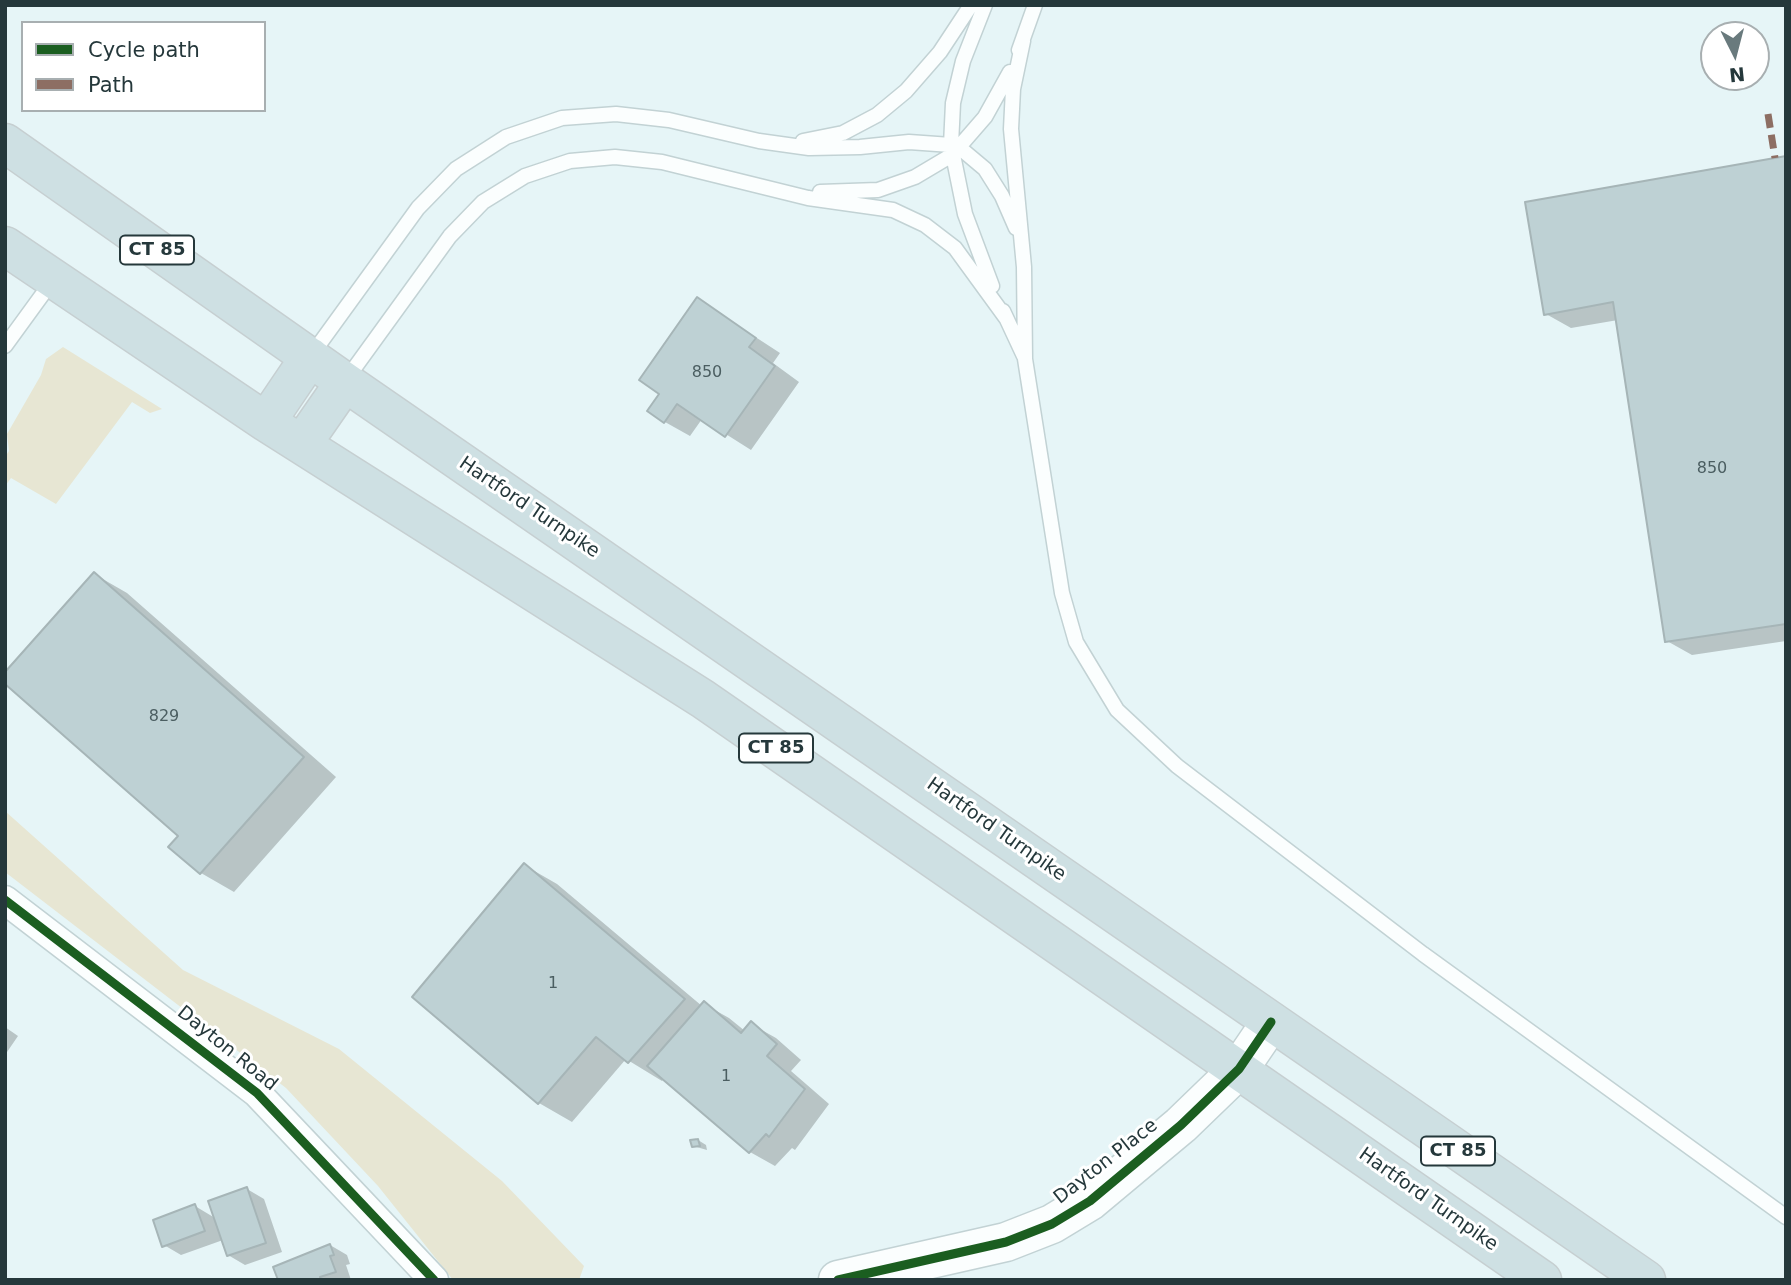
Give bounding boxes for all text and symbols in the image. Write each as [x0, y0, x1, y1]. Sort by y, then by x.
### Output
legend [21, 21, 266, 112]
north arrow [1700, 21, 1770, 91]
text: Cycle path [88, 38, 200, 62]
text: N [1728, 63, 1746, 87]
text: Path [88, 73, 134, 97]
road number: CT 85 [120, 236, 194, 264]
house number: 850 [692, 363, 722, 383]
street label: Hartford Turnpike [454, 452, 604, 564]
house number: 850 [1697, 459, 1727, 479]
house number: 829 [149, 707, 179, 727]
road number: CT 85 [739, 734, 813, 762]
street label: Hartford Turnpike [922, 773, 1070, 887]
house number: 1 [548, 974, 558, 994]
street label: Dayton Road [172, 1002, 282, 1096]
house number: 1 [721, 1067, 731, 1087]
street label: Dayton Place [1050, 1114, 1162, 1210]
road number: CT 85 [1421, 1136, 1495, 1166]
street label: Hartford Turnpike [1354, 1143, 1502, 1257]

